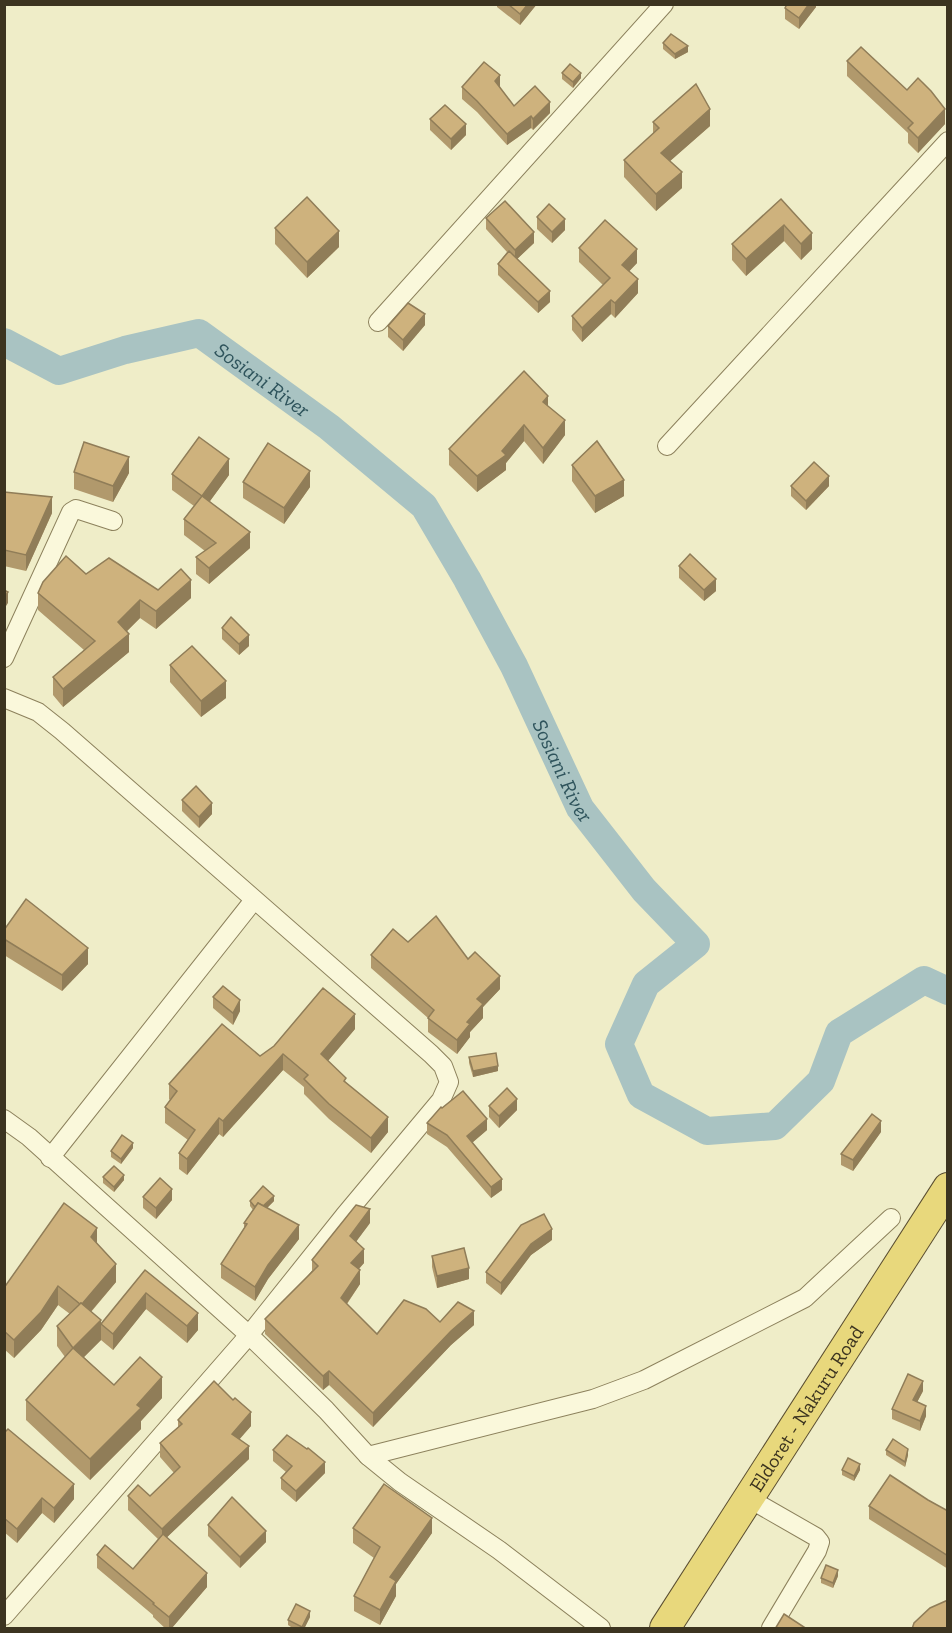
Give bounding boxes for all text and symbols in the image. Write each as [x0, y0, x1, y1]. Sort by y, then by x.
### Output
water label: Sosiani River [210, 336, 316, 422]
water label: Sosiani River [528, 715, 599, 827]
street label: Eldoret - Nakuru Road [744, 1321, 868, 1496]

